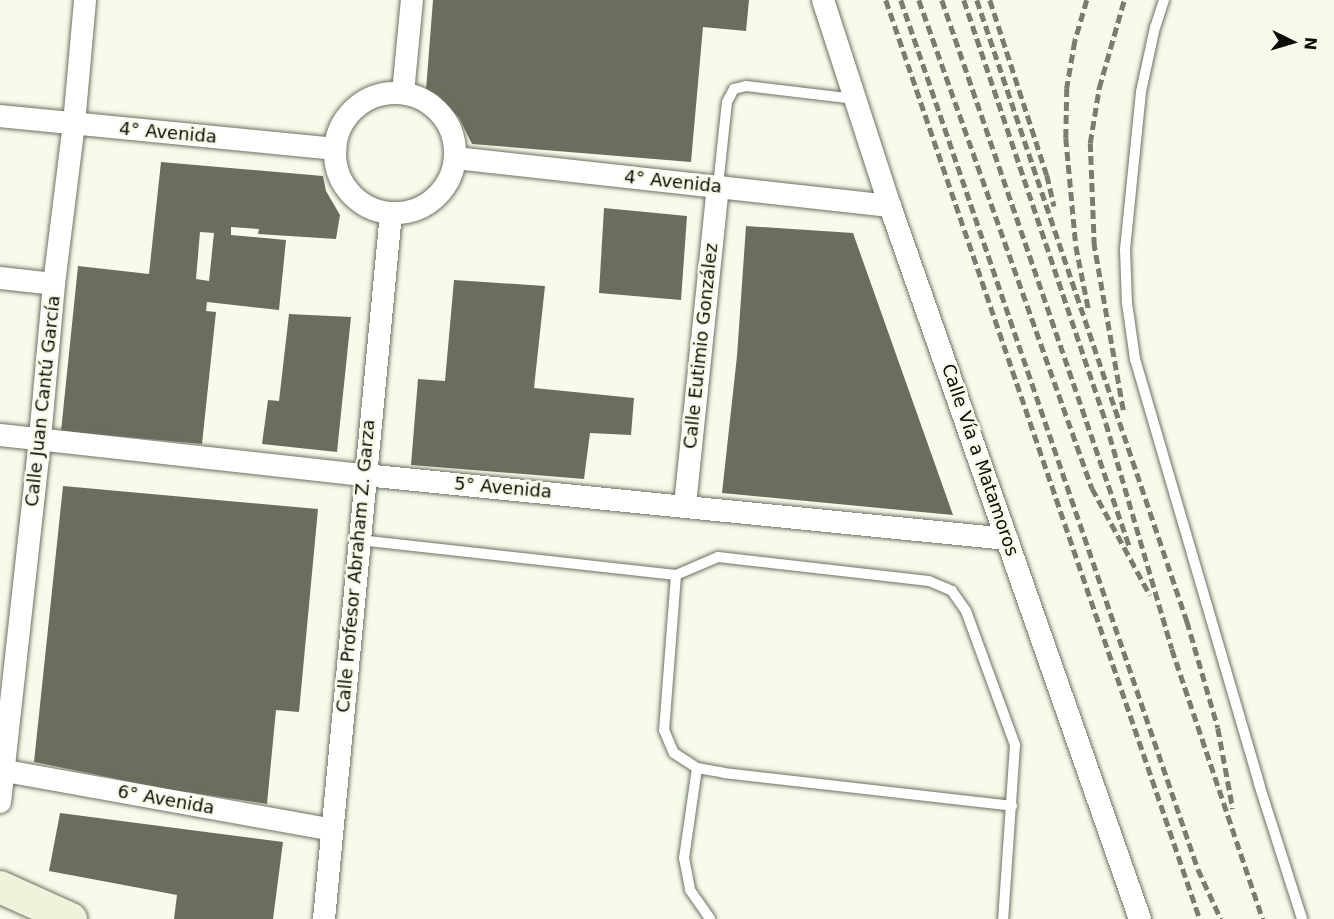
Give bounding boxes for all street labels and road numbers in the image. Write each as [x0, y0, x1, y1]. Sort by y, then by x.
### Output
street label: 4° Avenida [118, 118, 218, 148]
street label: 4° Avenida [623, 166, 723, 198]
street label: Calle Eutimio González [679, 242, 723, 450]
street label: Calle Juan Cantú García [21, 294, 65, 508]
street label: Calle Vía a Matamoros [937, 361, 1023, 559]
street label: Calle Profesor Abraham Z. Garza [332, 418, 380, 714]
street label: 5° Avenida [453, 473, 553, 503]
street label: 6° Avenida [116, 781, 216, 819]

